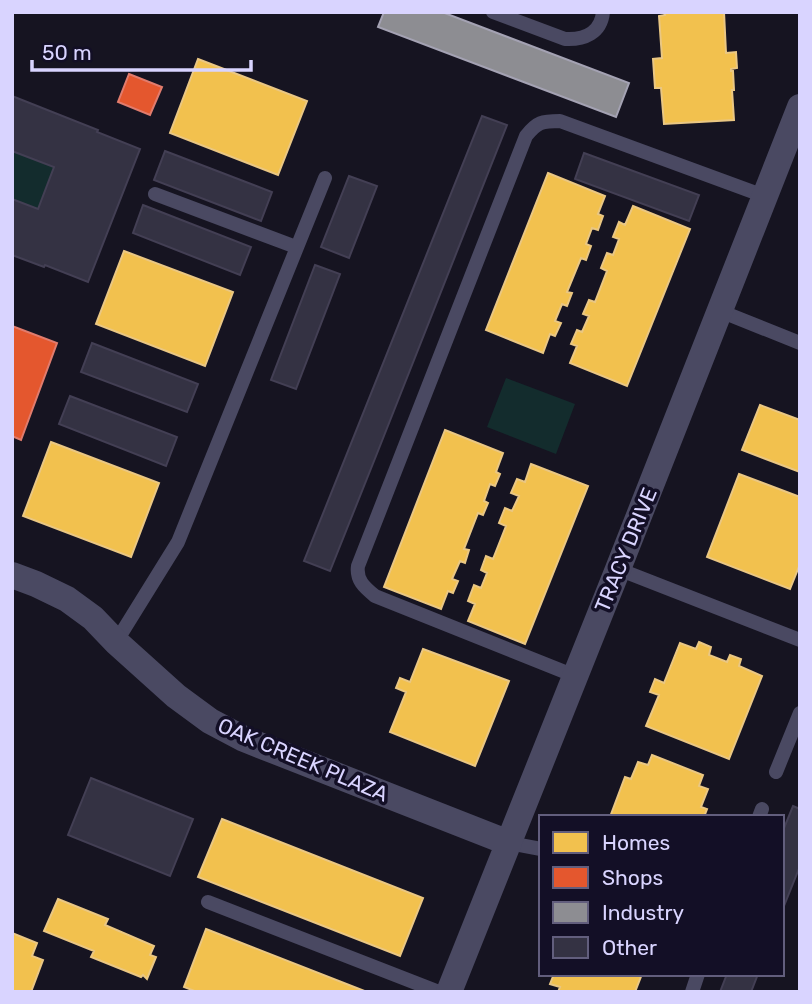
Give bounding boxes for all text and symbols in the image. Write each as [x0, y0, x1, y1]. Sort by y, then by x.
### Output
scale bar [32, 28, 250, 72]
text: 50 m [42, 40, 92, 65]
street label: TRACY DRIVE [589, 484, 662, 616]
street label: OAK CREEK PLAZA [214, 712, 392, 807]
legend [539, 815, 784, 976]
text: Homes [602, 830, 670, 855]
text: Shops [602, 865, 663, 890]
text: Industry [602, 900, 684, 925]
text: Other [602, 935, 657, 960]

